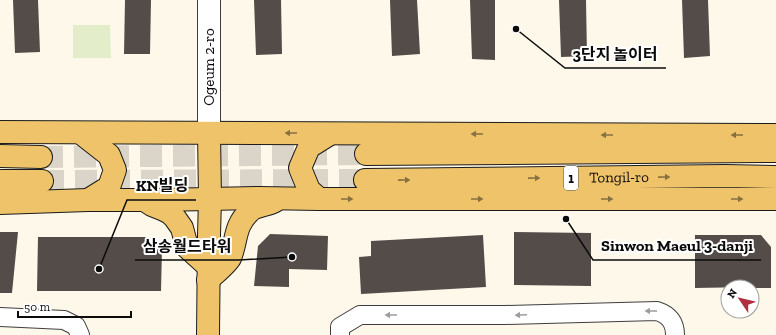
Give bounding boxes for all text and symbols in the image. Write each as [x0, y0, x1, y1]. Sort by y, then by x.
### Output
street label: Ogeum 2-ro [200, 28, 218, 106]
callout: 3단지 놀이터 [565, 40, 666, 68]
text: 3단지 놀이터 [572, 45, 658, 64]
one-way arrow [284, 130, 297, 136]
one-way arrow [470, 131, 483, 137]
one-way arrow [600, 132, 613, 138]
one-way arrow [730, 132, 743, 138]
road number: 1 [564, 166, 578, 190]
street label: Tongil-ro [589, 168, 649, 187]
callout: KN빌딩 [127, 172, 196, 200]
one-way arrow [658, 174, 671, 180]
one-way arrow [528, 175, 541, 181]
text: KN빌딩 [136, 176, 188, 195]
one-way arrow [398, 177, 411, 183]
one-way arrow [341, 196, 354, 202]
one-way arrow [471, 196, 484, 202]
one-way arrow [601, 196, 614, 202]
one-way arrow [731, 196, 744, 202]
callout: 삼송월드타워 [135, 232, 239, 260]
callout: Sinwon Maeul 3-danji [593, 232, 761, 260]
text: Sinwon Maeul 3-danji [601, 236, 753, 255]
text: 삼송월드타워 [143, 237, 231, 256]
north arrow [720, 279, 760, 319]
text: N [724, 286, 740, 301]
scale bar [18, 293, 131, 319]
text: 50 m [24, 300, 51, 314]
one-way arrow [644, 308, 657, 314]
one-way arrow [384, 312, 397, 318]
one-way arrow [514, 312, 527, 318]

